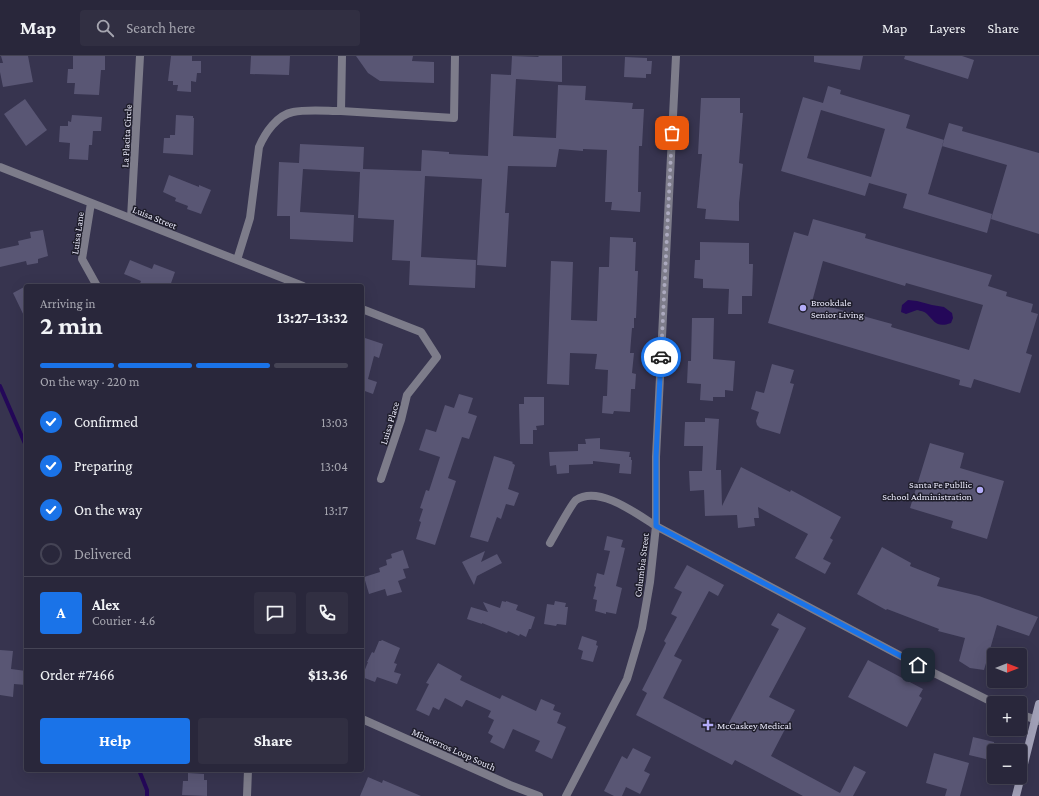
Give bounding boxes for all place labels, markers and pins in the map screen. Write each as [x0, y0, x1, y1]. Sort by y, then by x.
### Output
pin [655, 116, 689, 150]
place label: Brookdale Senior Living [811, 297, 864, 320]
marker: Brookdale Senior Living [798, 303, 808, 313]
place label: Santa Fe Publlic School Administration [882, 479, 973, 502]
marker: Santa Fe Publlic School Administration [975, 485, 985, 495]
pin [901, 648, 935, 682]
marker: McCaskey Medical [702, 719, 714, 731]
place label: McCaskey Medical [717, 720, 792, 731]

